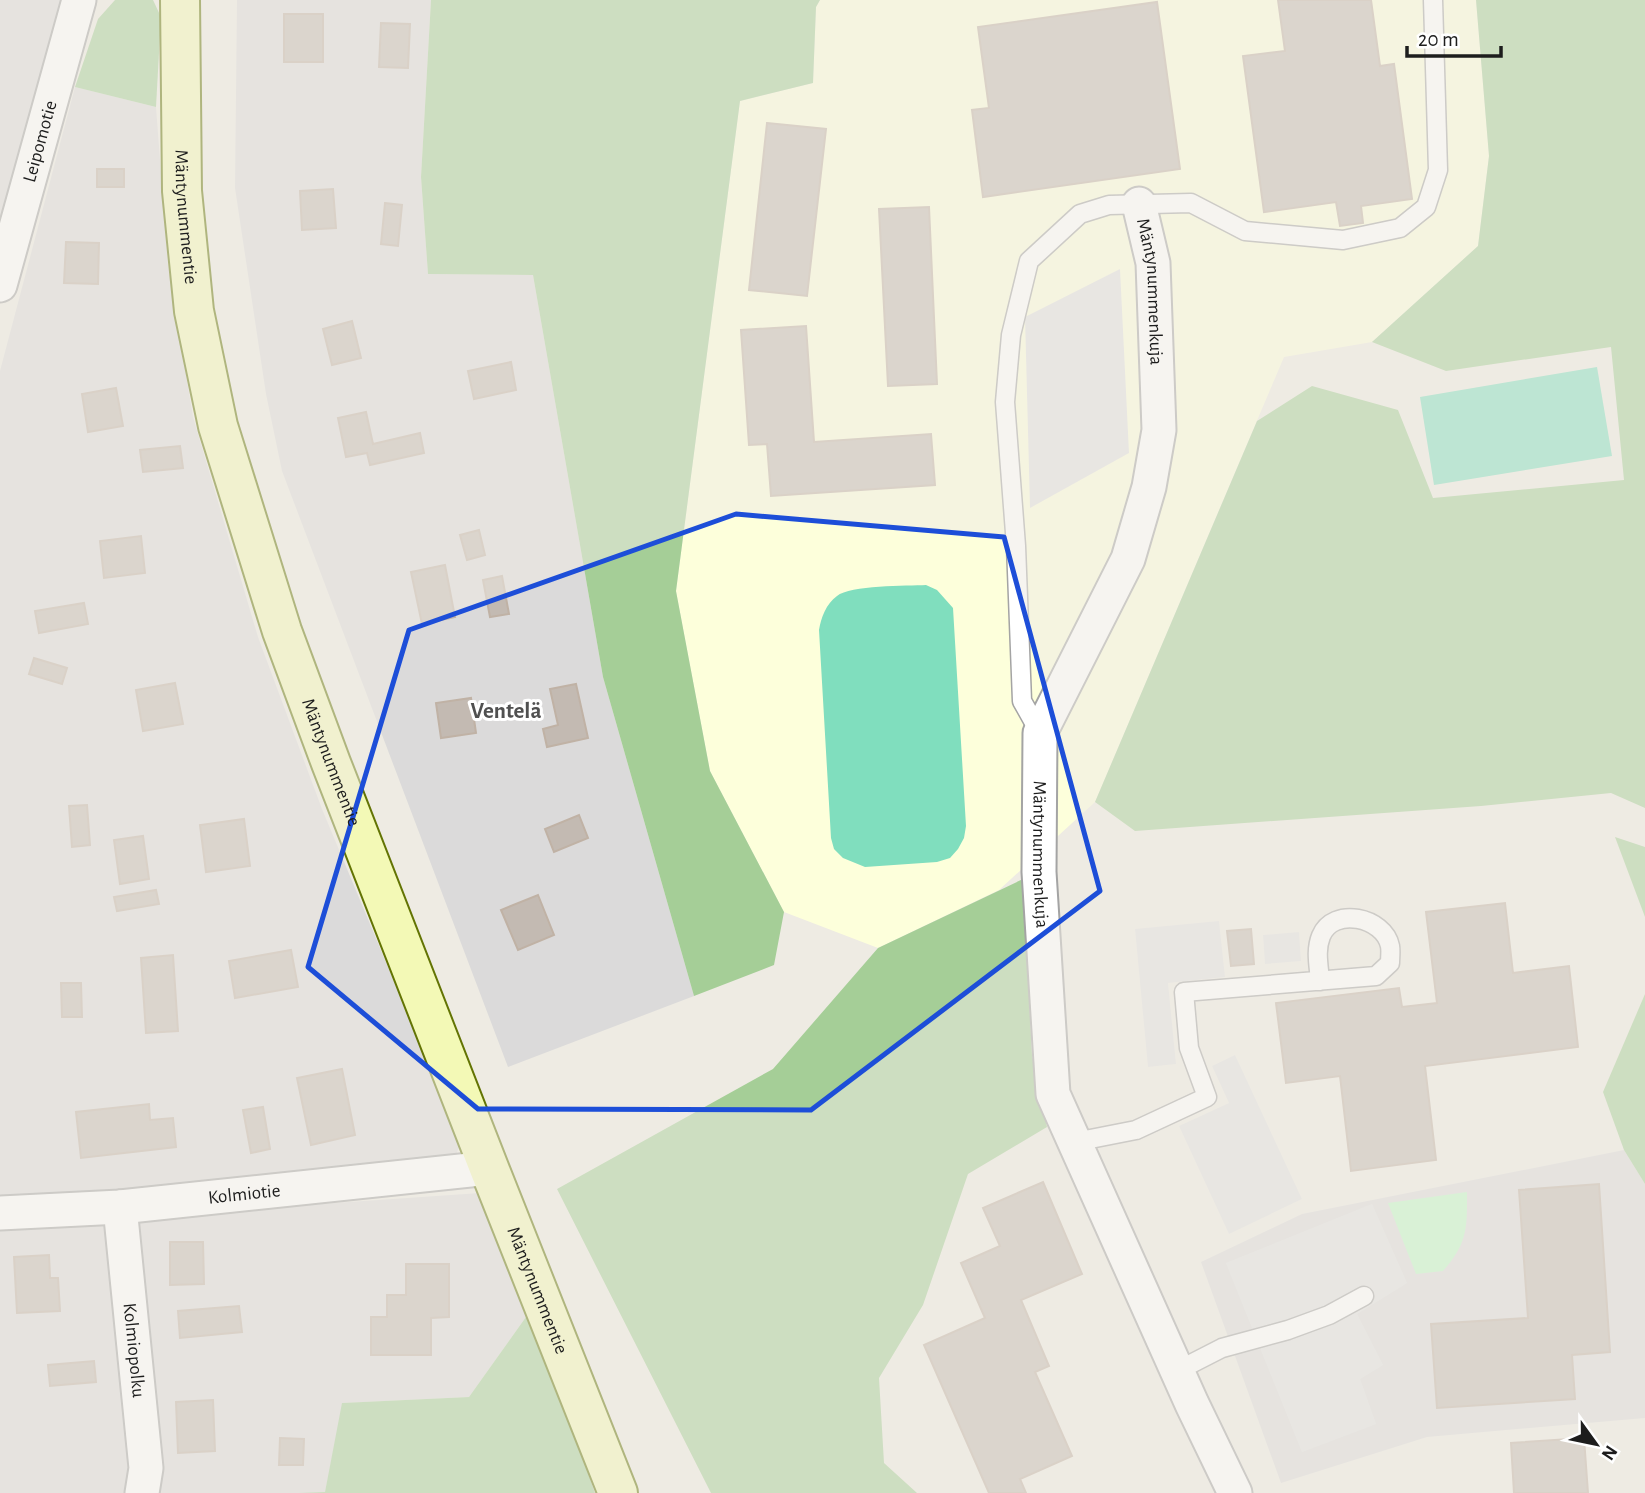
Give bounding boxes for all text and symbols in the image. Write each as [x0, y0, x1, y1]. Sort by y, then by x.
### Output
scale bar [1407, 14, 1502, 58]
text: 20 m [1418, 29, 1459, 50]
street label: Leipomotie [19, 98, 60, 184]
street label: Mäntynummentie [172, 149, 201, 285]
street label: Mäntynummenkuja [1133, 217, 1166, 366]
street label: Mäntynummentie [298, 696, 364, 829]
district label: Ventelä [471, 700, 541, 723]
street label: Mäntynummenkuja [1029, 780, 1052, 929]
street label: Kolmiotie [207, 1181, 281, 1207]
street label: Mäntynummentie [504, 1224, 571, 1357]
street label: Kolmiopolku [120, 1302, 148, 1399]
north arrow [1561, 1409, 1631, 1479]
text: N [1597, 1442, 1621, 1463]

